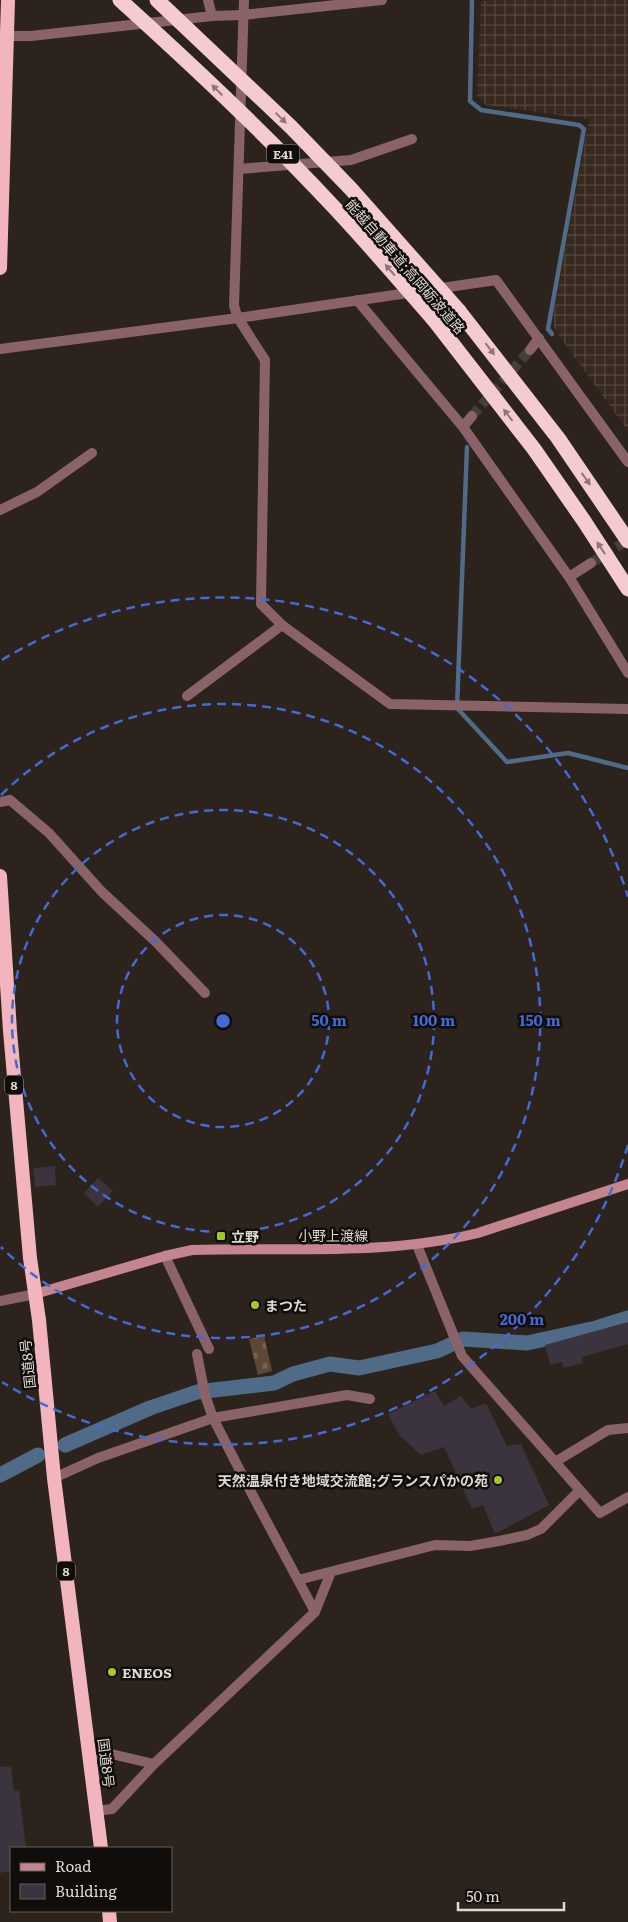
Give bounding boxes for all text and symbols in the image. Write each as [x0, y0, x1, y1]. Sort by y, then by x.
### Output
one-way arrow [211, 84, 223, 96]
one-way arrow [275, 112, 287, 124]
road number: E41 [267, 144, 299, 164]
street label: 能越自動車道;高岡砺波道路 [342, 194, 470, 338]
one-way arrow [385, 264, 396, 277]
one-way arrow [484, 342, 495, 355]
one-way arrow [503, 408, 513, 422]
one-way arrow [581, 473, 591, 486]
one-way arrow [597, 541, 606, 554]
text: 50 m [311, 1008, 347, 1031]
text: 100 m [413, 1008, 455, 1031]
text: 150 m [519, 1008, 561, 1031]
centre of rings [214, 1012, 232, 1030]
road number: 8 [5, 1076, 23, 1094]
street label: 小野上渡線 [298, 1225, 368, 1245]
place label: 立野 [231, 1226, 259, 1246]
marker: 立野 [215, 1230, 227, 1242]
place label: まつた [265, 1295, 307, 1315]
marker: まつた [249, 1299, 261, 1311]
text: 200 m [500, 1307, 544, 1330]
street label: 国道8号 [14, 1338, 40, 1390]
place label: 天然温泉付き地域交流館;グランスパかの苑 [218, 1470, 488, 1490]
marker: 天然温泉付き地域交流館;グランスパかの苑 [492, 1474, 504, 1486]
road number: 8 [57, 1562, 75, 1580]
place label: ENEOS [122, 1662, 172, 1682]
marker: ENEOS [106, 1666, 118, 1678]
street label: 国道8号 [94, 1737, 120, 1789]
legend [10, 1847, 172, 1912]
text: Road [55, 1854, 91, 1877]
text: Building [55, 1879, 117, 1902]
scale bar [458, 1880, 564, 1912]
text: 50 m [466, 1884, 500, 1907]

